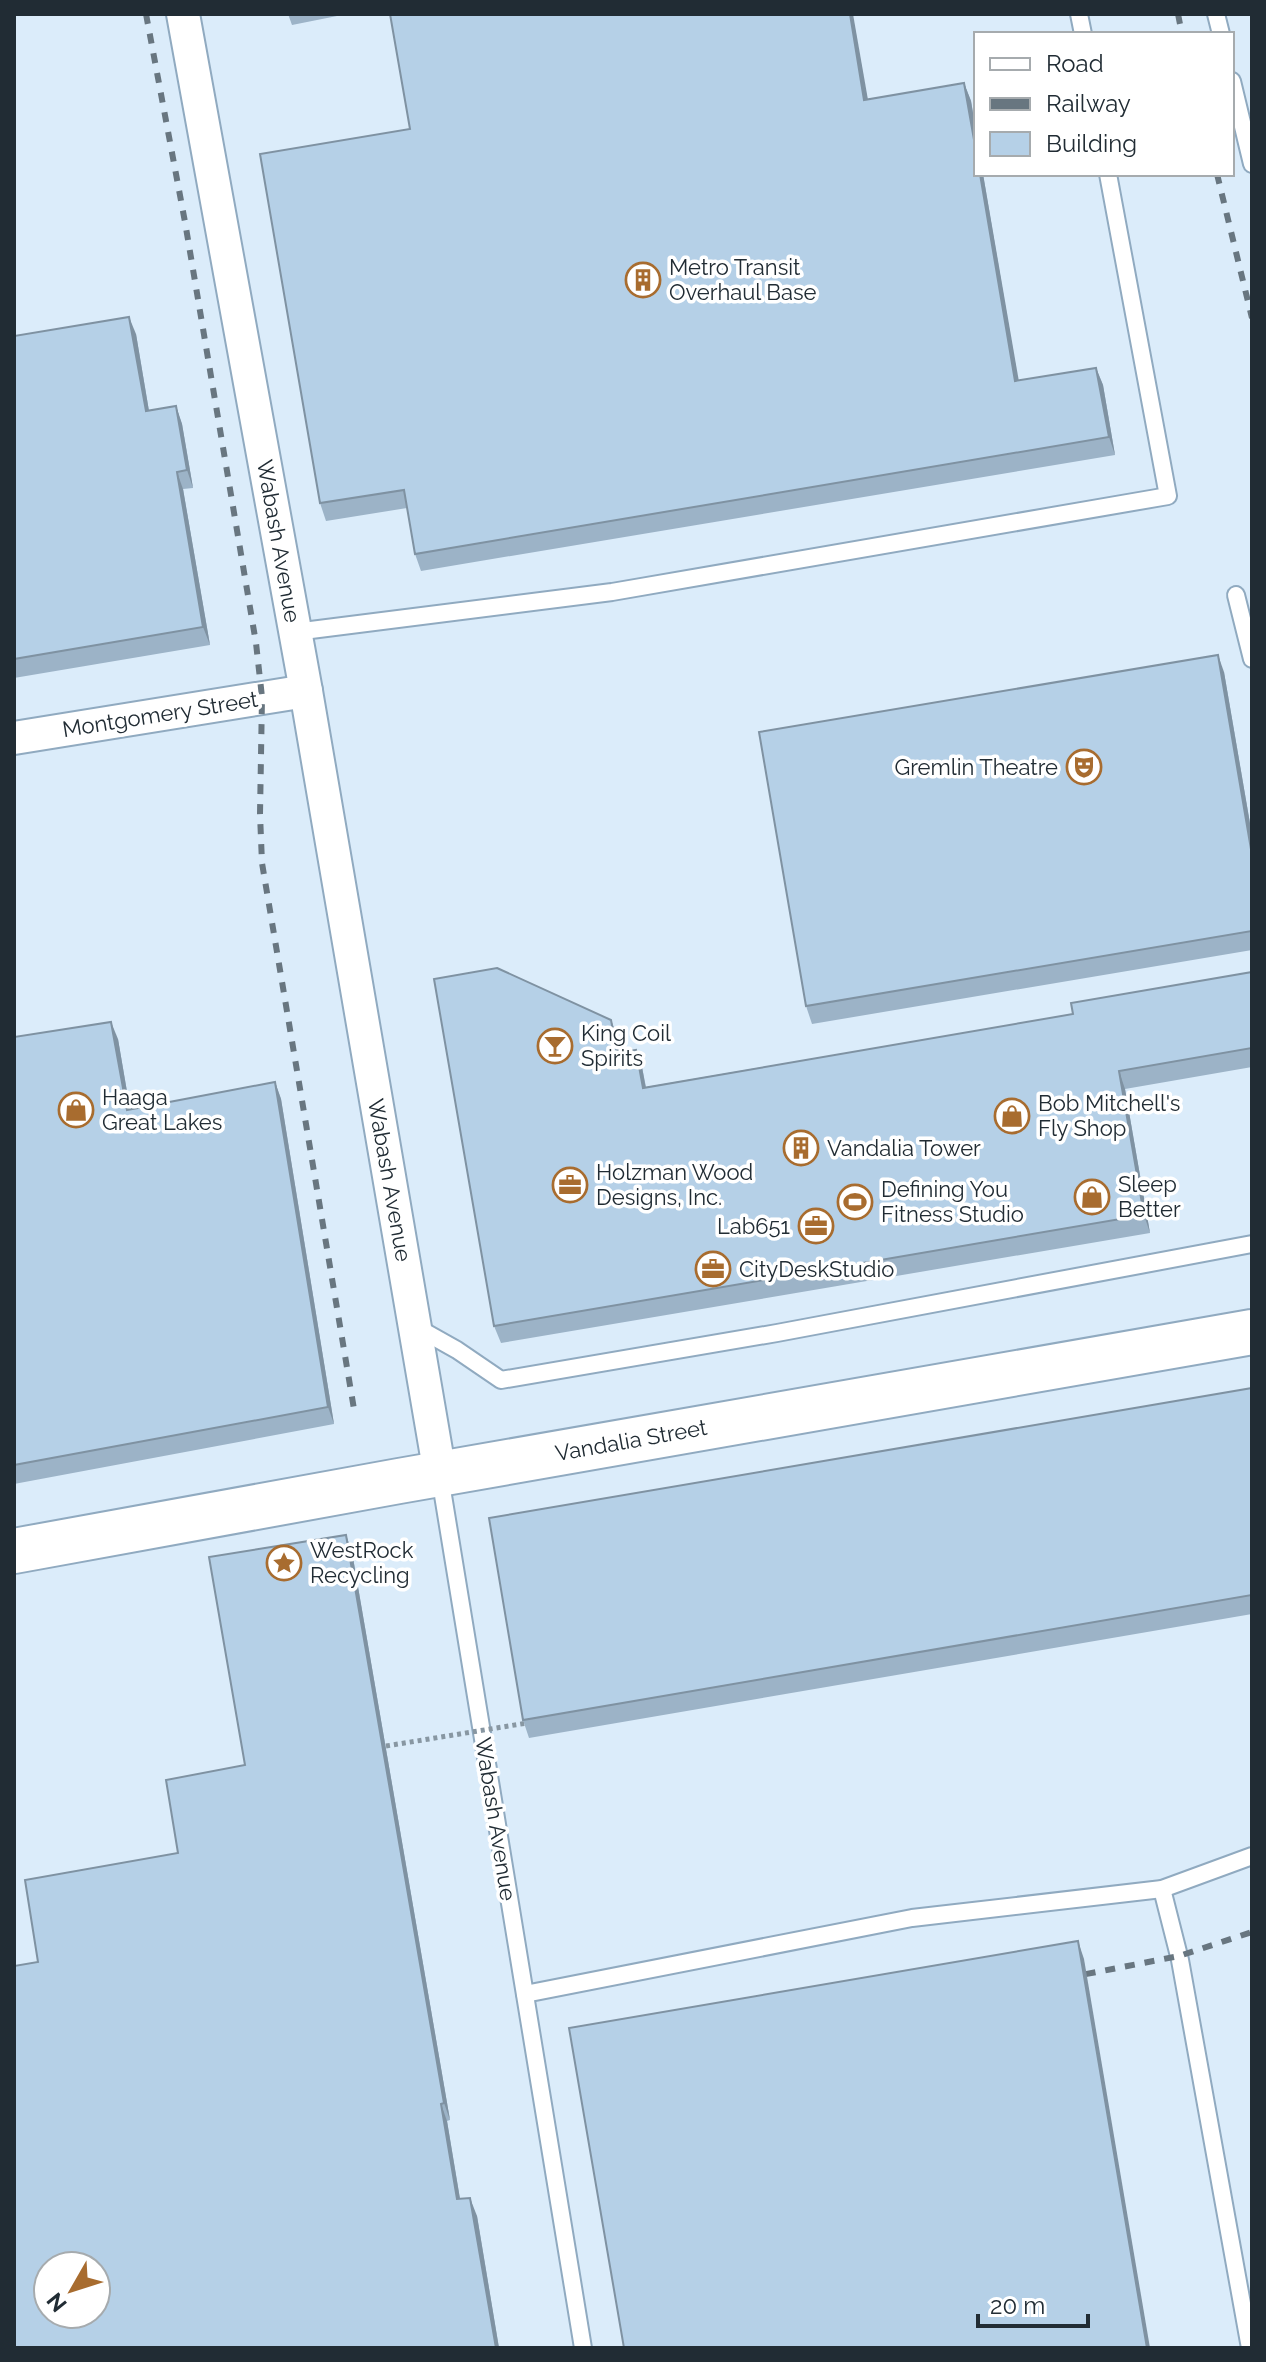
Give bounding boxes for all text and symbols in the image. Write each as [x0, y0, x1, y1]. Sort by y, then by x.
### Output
legend [974, 32, 1234, 176]
text: Road [1046, 49, 1104, 78]
text: Railway [1046, 89, 1131, 118]
text: Building [1046, 129, 1137, 158]
place label: Metro Transit Overhaul Base [669, 254, 817, 305]
building icon: Metro Transit Overhaul Base [624, 261, 662, 299]
street label: Wabash Avenue [252, 458, 306, 625]
street label: Montgomery Street [60, 686, 260, 742]
theatre icon: Gremlin Theatre [1065, 748, 1103, 786]
place label: Gremlin Theatre [894, 754, 1058, 780]
place label: King Coil Spirits [581, 1020, 671, 1071]
bar icon: King Coil Spirits [536, 1027, 574, 1065]
place label: Haaga Great Lakes [102, 1084, 222, 1135]
place label: Bob Mitchell's Fly Shop [1038, 1090, 1180, 1141]
shop icon: Haaga Great Lakes [57, 1091, 95, 1129]
street label: Wabash Avenue [363, 1097, 417, 1264]
shop icon: Bob Mitchell's Fly Shop [993, 1097, 1031, 1135]
building icon: Vandalia Tower [782, 1129, 820, 1167]
place label: Vandalia Tower [827, 1135, 981, 1161]
place label: Holzman Wood Designs, Inc. [596, 1159, 753, 1210]
office icon: Holzman Wood Designs, Inc. [551, 1166, 589, 1204]
place label: Sleep Better [1118, 1171, 1181, 1222]
place label: Defining You Fitness Studio [881, 1176, 1024, 1227]
shop icon: Sleep Better [1073, 1178, 1111, 1216]
sports icon: Defining You Fitness Studio [836, 1183, 874, 1221]
office icon: Lab651 [797, 1207, 835, 1245]
place label: Lab651 [717, 1213, 790, 1239]
office icon: CityDeskStudio [694, 1250, 732, 1288]
place label: CityDeskStudio [739, 1256, 894, 1282]
street label: Vandalia Street [553, 1414, 710, 1466]
place label: WestRock Recycling [310, 1537, 414, 1588]
place icon: WestRock Recycling [265, 1544, 303, 1582]
street label: Wabash Avenue [470, 1735, 522, 1903]
north arrow [32, 2250, 112, 2330]
scale bar [978, 2278, 1088, 2328]
text: N [41, 2288, 72, 2317]
text: 20 m [990, 2291, 1045, 2320]

